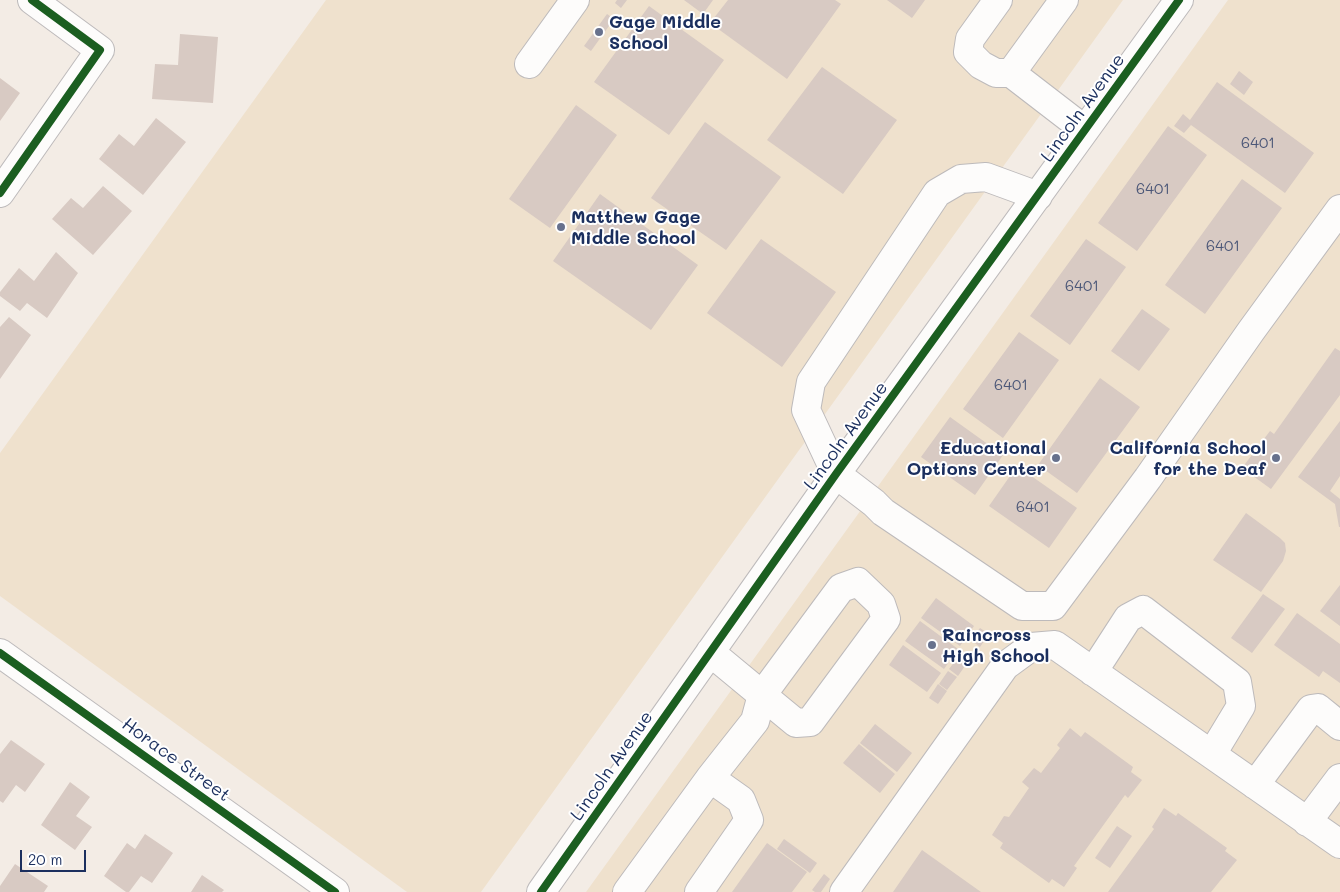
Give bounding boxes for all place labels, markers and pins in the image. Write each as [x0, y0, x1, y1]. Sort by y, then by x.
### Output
place label: Gage Middle School [609, 11, 721, 54]
marker: Gage Middle School [593, 26, 605, 38]
place label: Matthew Gage Middle School [571, 206, 700, 248]
marker: Matthew Gage Middle School [555, 221, 567, 233]
place label: Educational Options Center [907, 437, 1046, 479]
place label: California School for the Deaf [1109, 437, 1266, 479]
marker: Educational Options Center [1050, 452, 1062, 464]
marker: California School for the Deaf [1270, 452, 1282, 464]
place label: Raincross High School [942, 624, 1049, 666]
marker: Raincross High School [926, 639, 938, 651]

